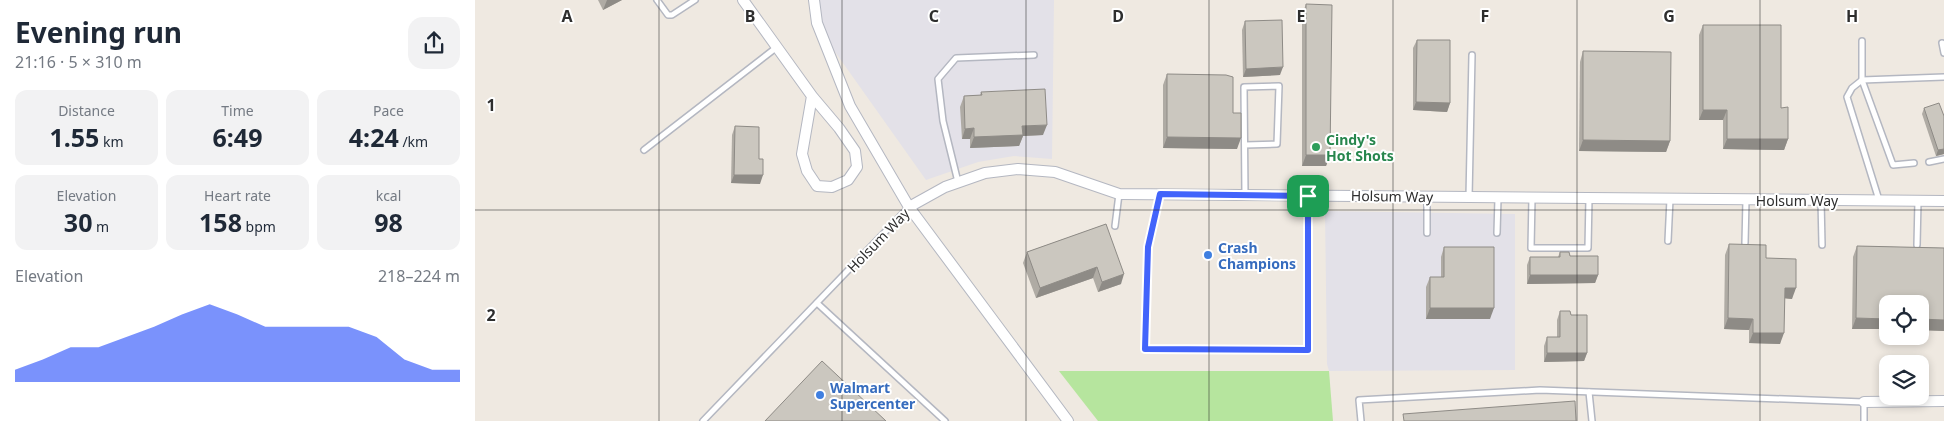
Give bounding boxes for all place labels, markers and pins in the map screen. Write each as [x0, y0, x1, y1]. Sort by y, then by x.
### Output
place label: Cindy's Hot Shots [1326, 130, 1394, 165]
marker: Cindy's Hot Shots [1310, 141, 1322, 153]
pin [1287, 175, 1329, 217]
place label: Crash Champions [1218, 238, 1296, 273]
marker: Crash Champions [1202, 249, 1214, 261]
place label: Walmart Supercenter [830, 378, 916, 413]
marker: Walmart Supercenter [814, 389, 826, 401]

